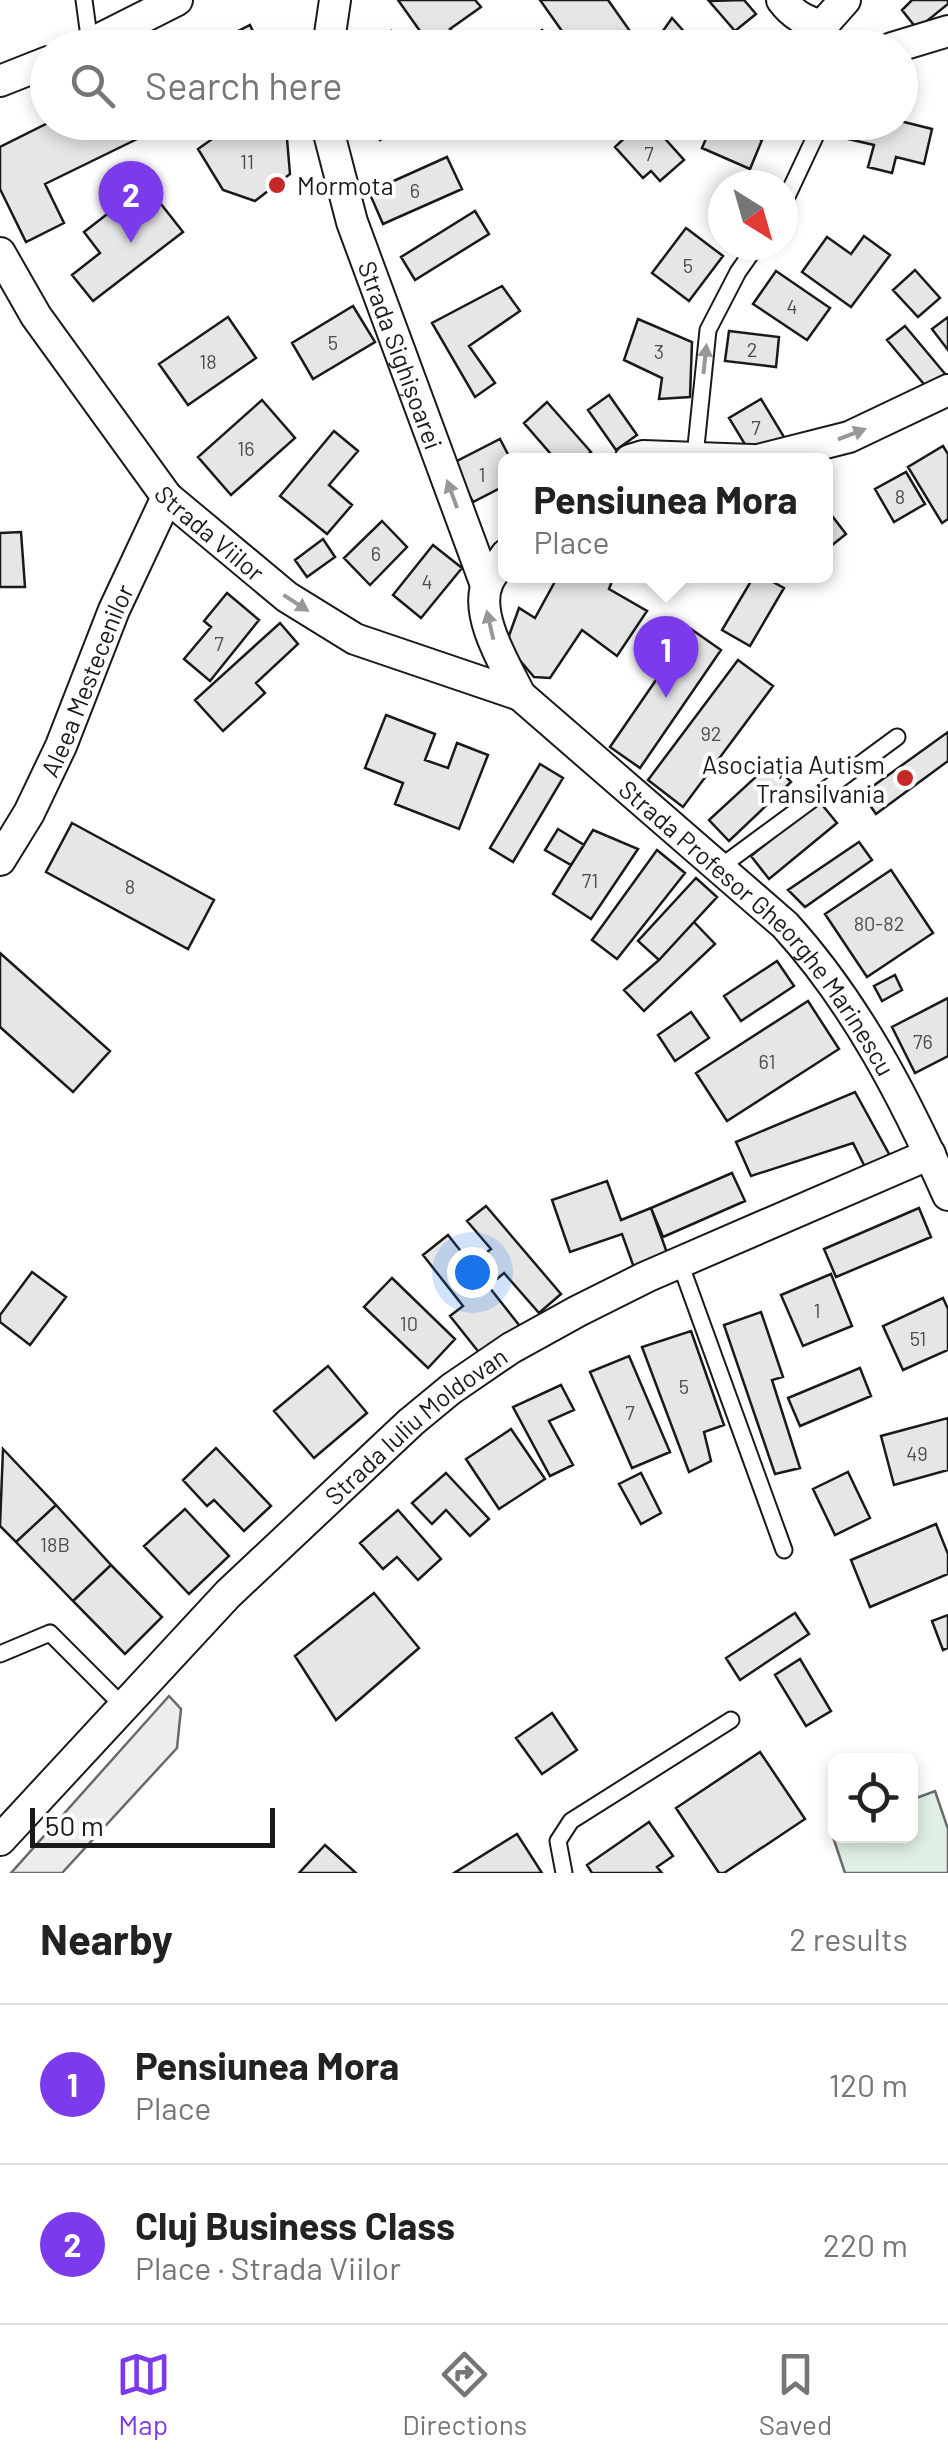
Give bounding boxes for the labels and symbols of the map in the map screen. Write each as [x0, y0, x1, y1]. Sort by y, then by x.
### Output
house number: 7 [644, 141, 654, 165]
house number: 11 [240, 149, 254, 173]
pin: 2 [98, 160, 164, 243]
place label: Mormota [297, 170, 393, 200]
north arrow [708, 170, 798, 260]
marker: Mormota [266, 174, 288, 196]
house number: 6 [410, 178, 420, 202]
house number: 5 [683, 253, 693, 277]
street label: Strada Sighișoarei [353, 257, 450, 453]
house number: 4 [786, 294, 798, 318]
house number: 5 [328, 330, 338, 354]
house number: 2 [747, 337, 757, 361]
house number: 3 [654, 339, 664, 363]
one-way arrow [697, 343, 713, 375]
house number: 18 [199, 349, 217, 373]
house number: 7 [751, 415, 761, 439]
one-way arrow [837, 426, 867, 442]
house number: 16 [237, 436, 255, 460]
house number: 1 [479, 462, 486, 486]
one-way arrow [444, 478, 459, 508]
street label: Strada Viilor [149, 480, 271, 587]
house number: 8 [895, 484, 905, 508]
house number: 6 [371, 541, 381, 565]
house number: 4 [421, 569, 433, 593]
street label: Aleea Mestecenilor [34, 579, 139, 781]
one-way arrow [283, 593, 310, 611]
one-way arrow [482, 609, 497, 640]
pin: 1 [634, 616, 698, 698]
house number: 7 [214, 631, 224, 655]
house number: 92 [700, 721, 722, 745]
place label: Asociația Autism Transilvania [702, 749, 885, 808]
marker: Asociația Autism Transilvania [894, 767, 916, 789]
street label: Strada Profesor Gheorghe Marinescu [614, 773, 902, 1081]
house number: 71 [582, 868, 598, 892]
house number: 8 [125, 874, 135, 898]
house number: 80-82 [854, 911, 904, 935]
house number: 76 [913, 1029, 933, 1053]
house number: 61 [759, 1049, 775, 1073]
your location [447, 1247, 498, 1298]
house number: 1 [814, 1298, 821, 1322]
house number: 10 [400, 1311, 418, 1335]
house number: 51 [910, 1326, 926, 1350]
street label: Strada Iuliu Moldovan [318, 1340, 513, 1511]
house number: 5 [679, 1374, 689, 1398]
house number: 7 [625, 1400, 635, 1424]
house number: 49 [906, 1441, 928, 1465]
house number: 18B [40, 1532, 70, 1556]
scale bar [30, 1803, 275, 1848]

